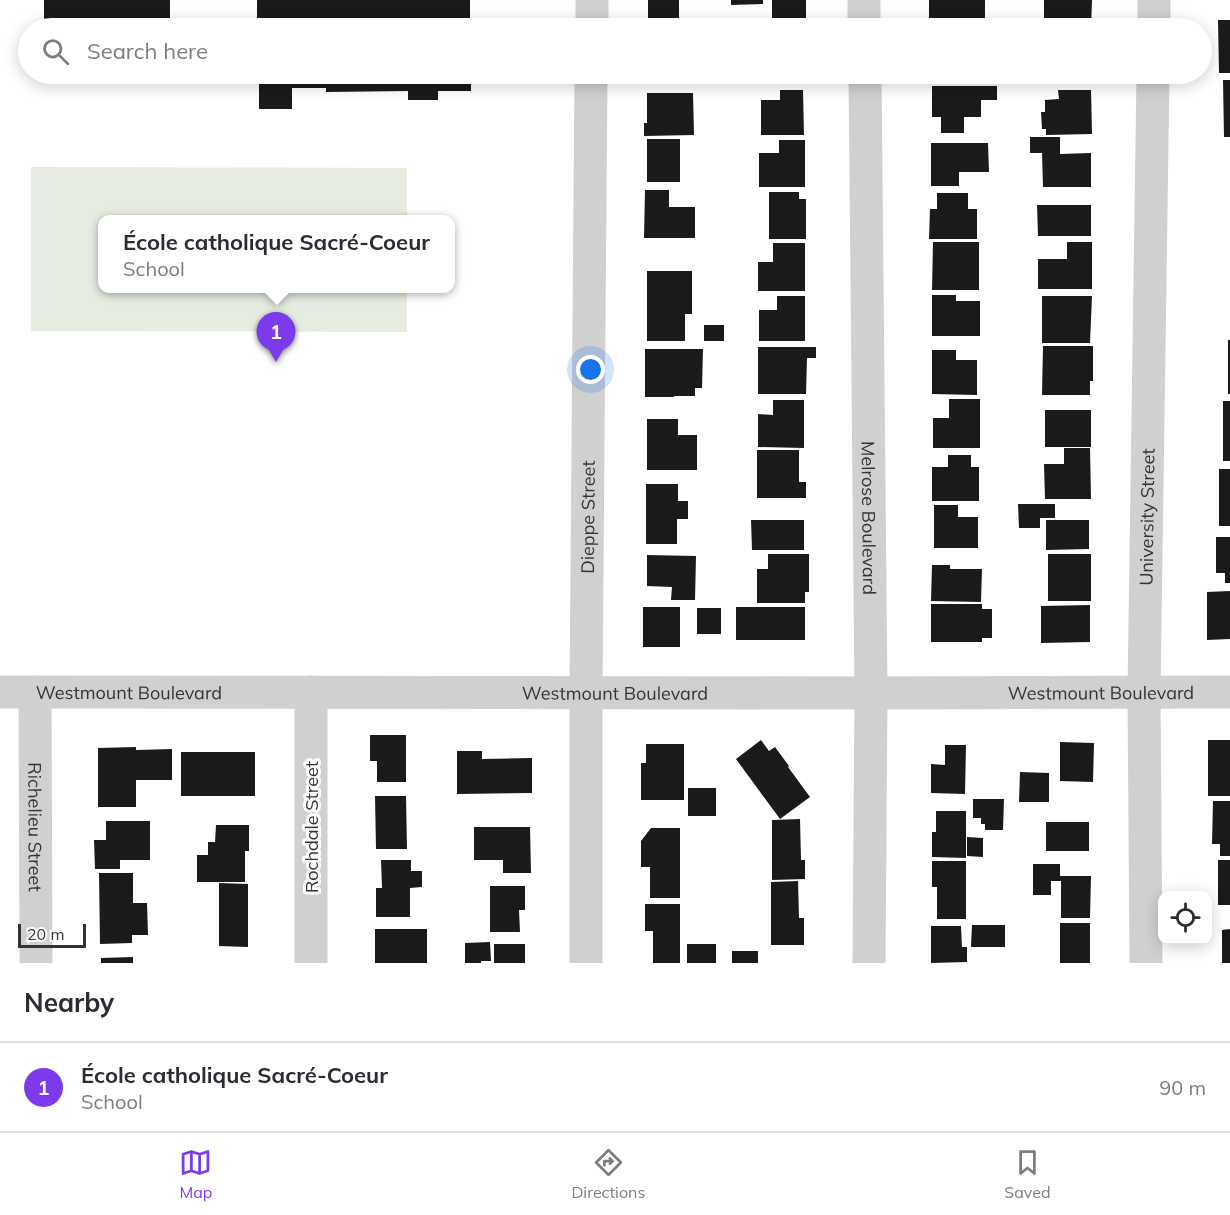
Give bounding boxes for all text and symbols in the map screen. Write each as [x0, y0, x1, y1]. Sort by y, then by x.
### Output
search box [18, 18, 1212, 84]
icon: search [39, 35, 72, 68]
text: Search here [87, 37, 208, 65]
popup [98, 215, 455, 293]
text: École catholique Sacré-Coeur [123, 228, 430, 256]
text: School [123, 256, 185, 281]
pin: 1 [256, 312, 296, 362]
your location [576, 355, 605, 384]
street label: Melrose Boulevard [857, 441, 882, 595]
street label: University Street [1134, 448, 1159, 586]
street label: Dieppe Street [575, 460, 599, 574]
street label: Westmount Boulevard [36, 681, 222, 704]
street label: Westmount Boulevard [522, 681, 708, 704]
street label: Westmount Boulevard [1008, 681, 1194, 704]
street label: Rochdale Street [300, 761, 323, 893]
street label: Richelieu Street [24, 762, 47, 892]
map controls [1158, 891, 1212, 945]
button: locate [1158, 891, 1212, 945]
scale bar [18, 921, 86, 948]
text: 20 m [27, 924, 64, 944]
text: Nearby [24, 986, 114, 1019]
text: École catholique Sacré-Coeur [81, 1061, 388, 1089]
text: 1 [38, 1075, 50, 1100]
text: 90 m [1159, 1075, 1206, 1100]
text: School [81, 1089, 143, 1114]
tab: Map [179, 1146, 212, 1202]
tab: Directions [571, 1146, 645, 1202]
tab: Saved [1004, 1146, 1051, 1202]

